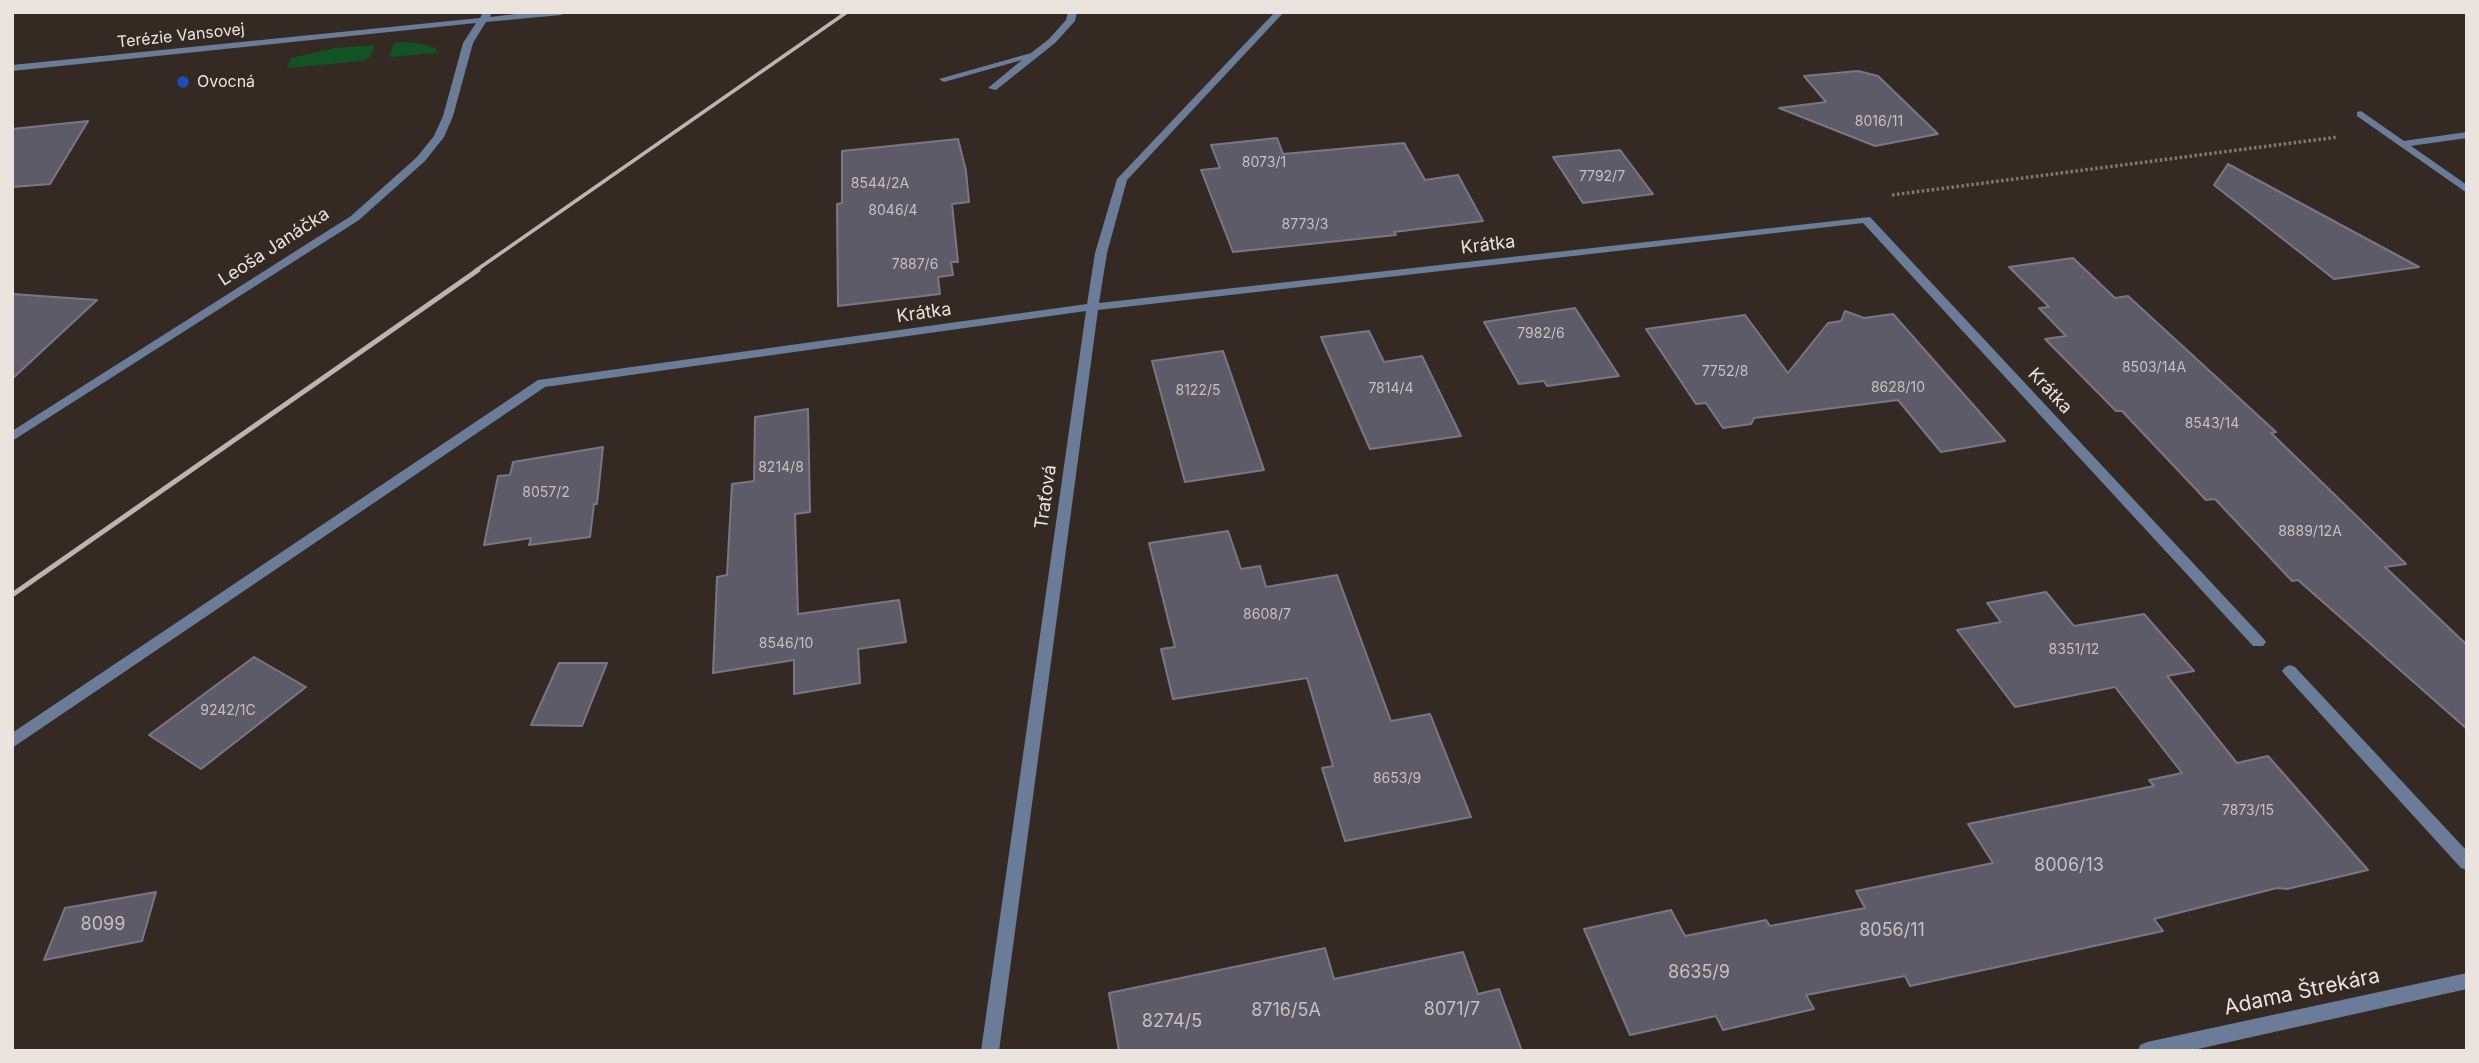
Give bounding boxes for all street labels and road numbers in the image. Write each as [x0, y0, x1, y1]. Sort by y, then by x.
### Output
street label: Terézie Vansovej [116, 20, 246, 52]
street label: Leoša Janáčka [215, 203, 333, 291]
street label: Krátka [1459, 231, 1517, 259]
street label: Krátka [895, 298, 953, 328]
street label: Krátka [2023, 364, 2077, 418]
street label: Traťová [1031, 463, 1061, 531]
street label: Adama Štrekára [2222, 963, 2382, 1021]

